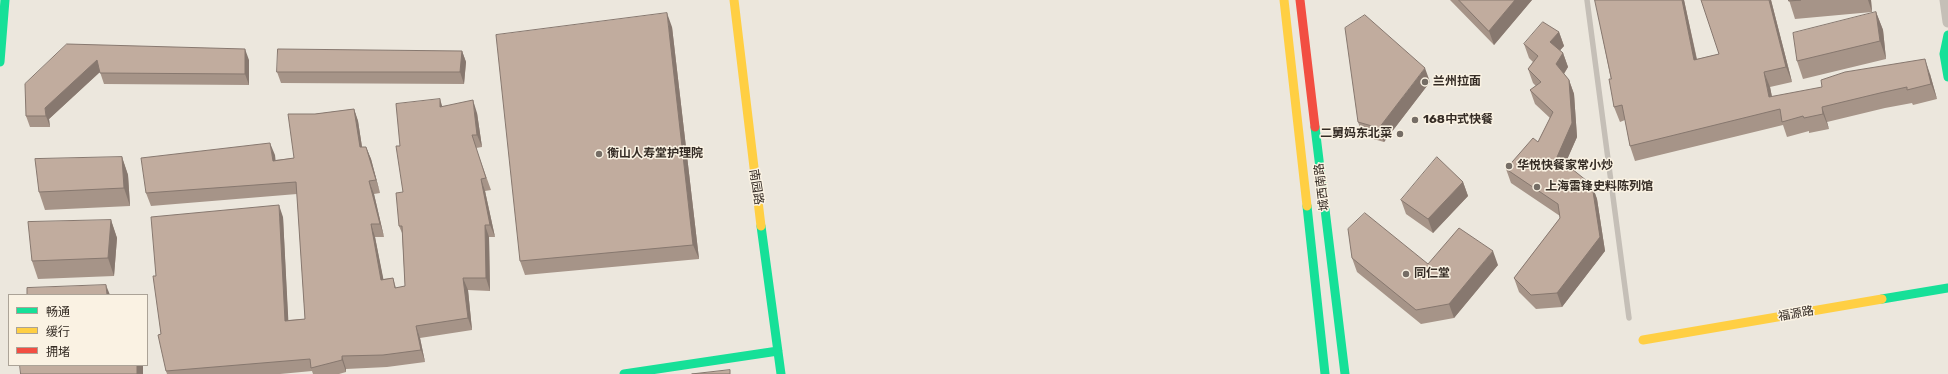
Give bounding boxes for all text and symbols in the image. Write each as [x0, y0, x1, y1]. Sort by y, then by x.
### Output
place label: 兰州拉面 [1433, 75, 1481, 89]
marker: 兰州拉面 [1420, 77, 1430, 87]
place label: 168中式快餐 [1423, 113, 1493, 127]
marker: 168中式快餐 [1410, 115, 1420, 125]
place label: 二舅妈东北菜 [1320, 127, 1392, 141]
marker: 二舅妈东北菜 [1395, 129, 1405, 139]
place label: 衡山人寿堂护理院 [607, 147, 703, 161]
marker: 衡山人寿堂护理院 [594, 149, 604, 159]
place label: 华悦快餐家常小炒 [1517, 159, 1613, 173]
marker: 华悦快餐家常小炒 [1504, 161, 1514, 171]
street label: 城西南路 [1312, 162, 1332, 212]
street label: 南园路 [746, 168, 766, 206]
place label: 上海雷锋史料陈列馆 [1545, 180, 1653, 194]
marker: 上海雷锋史料陈列馆 [1532, 182, 1542, 192]
place label: 同仁堂 [1414, 267, 1450, 281]
marker: 同仁堂 [1401, 269, 1411, 279]
legend [8, 294, 148, 366]
street label: 福源路 [1777, 304, 1815, 324]
text: 畅通 [46, 305, 70, 319]
text: 缓行 [46, 325, 70, 339]
text: 拥堵 [46, 345, 70, 359]

